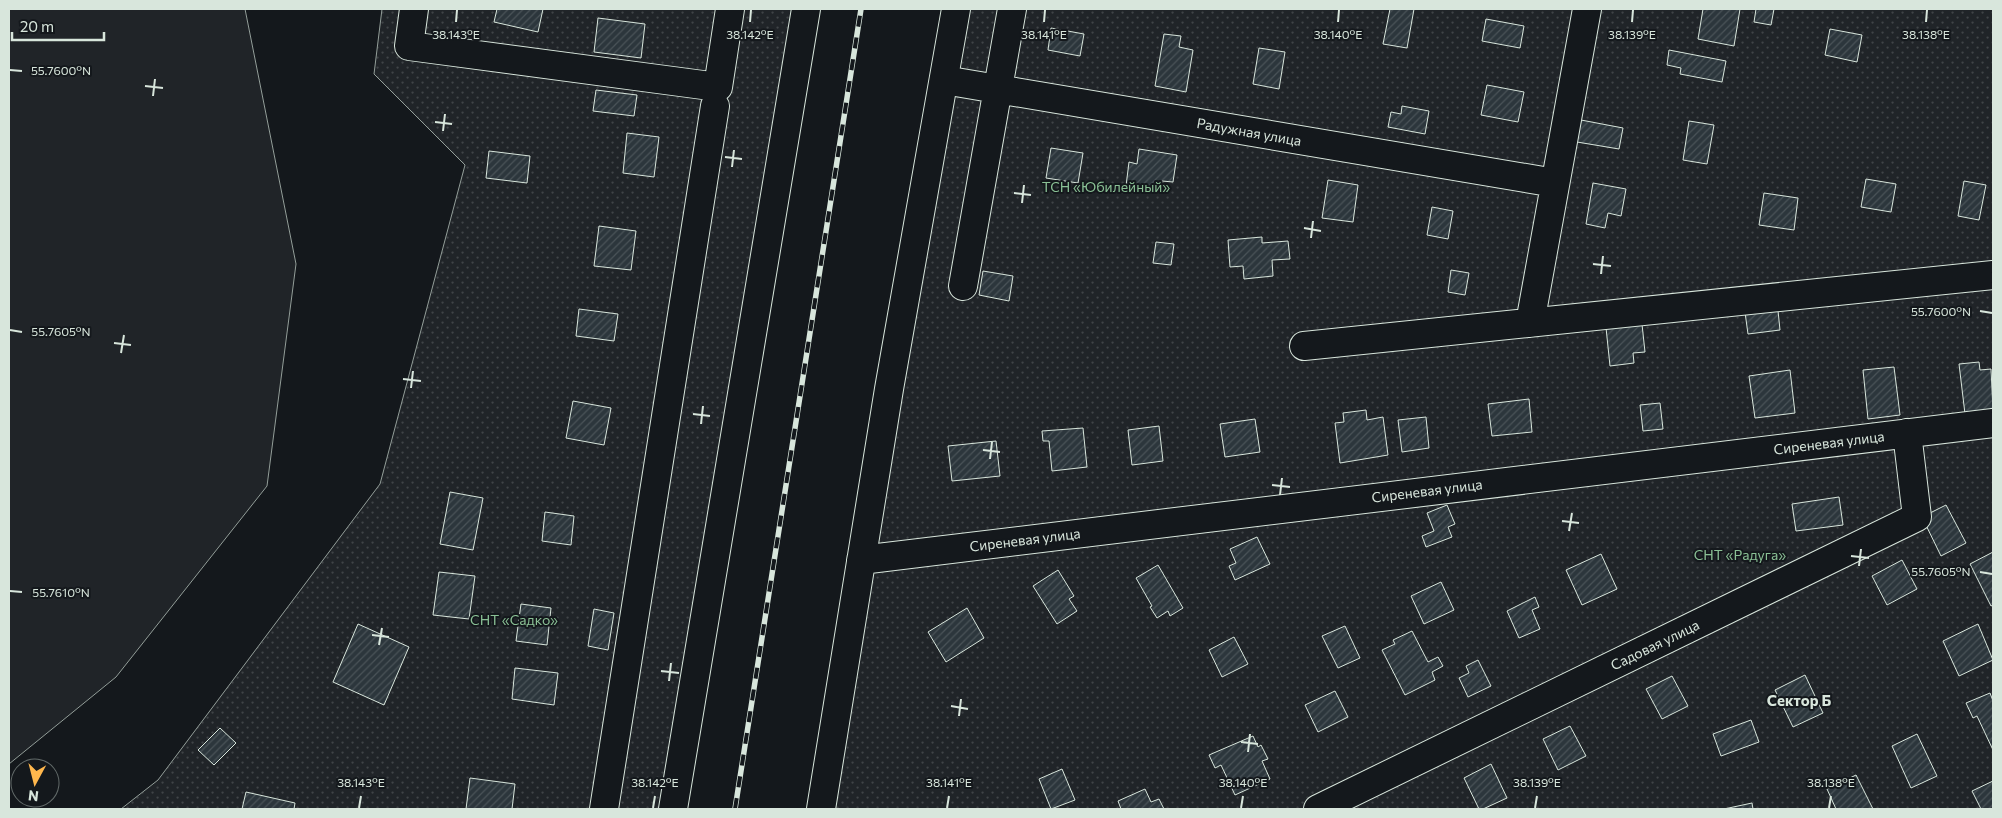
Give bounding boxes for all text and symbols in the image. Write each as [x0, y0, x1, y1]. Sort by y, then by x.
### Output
scale bar [12, 10, 105, 42]
text: 20 m [20, 17, 54, 35]
text: 38.143°E [432, 27, 480, 41]
text: 38.142°E [726, 27, 774, 41]
text: 38.141°E [1021, 27, 1067, 41]
text: 38.140°E [1314, 27, 1362, 41]
text: 38.139°E [1608, 27, 1656, 41]
text: 38.138°E [1902, 27, 1950, 41]
text: 55.7600°N [31, 63, 91, 77]
street label: Радужная улица [1195, 114, 1303, 149]
park label: ТСН «Юбилейный» [1042, 178, 1170, 195]
text: 55.7600°N [1911, 304, 1971, 318]
text: 55.7605°N [31, 324, 91, 338]
street label: Сиреневая улица [1773, 427, 1885, 458]
street label: Сиреневая улица [1371, 475, 1483, 506]
street label: Сиреневая улица [969, 524, 1081, 555]
park label: СНТ «Радуга» [1694, 546, 1786, 563]
text: 55.7605°N [1911, 564, 1971, 578]
text: 55.7610°N [32, 585, 90, 599]
park label: СНТ «Садко» [470, 611, 558, 628]
street label: Садовая улица [1608, 616, 1702, 673]
district label: Сектор Б [1767, 691, 1831, 709]
north arrow [10, 758, 60, 808]
text: 38.143°E [337, 775, 385, 789]
text: 38.142°E [631, 775, 679, 789]
text: 38.141°E [926, 775, 972, 789]
text: 38.140°E [1219, 775, 1267, 789]
text: 38.139°E [1513, 775, 1561, 789]
text: 38.138°E [1807, 775, 1855, 789]
text: N [27, 787, 40, 805]

